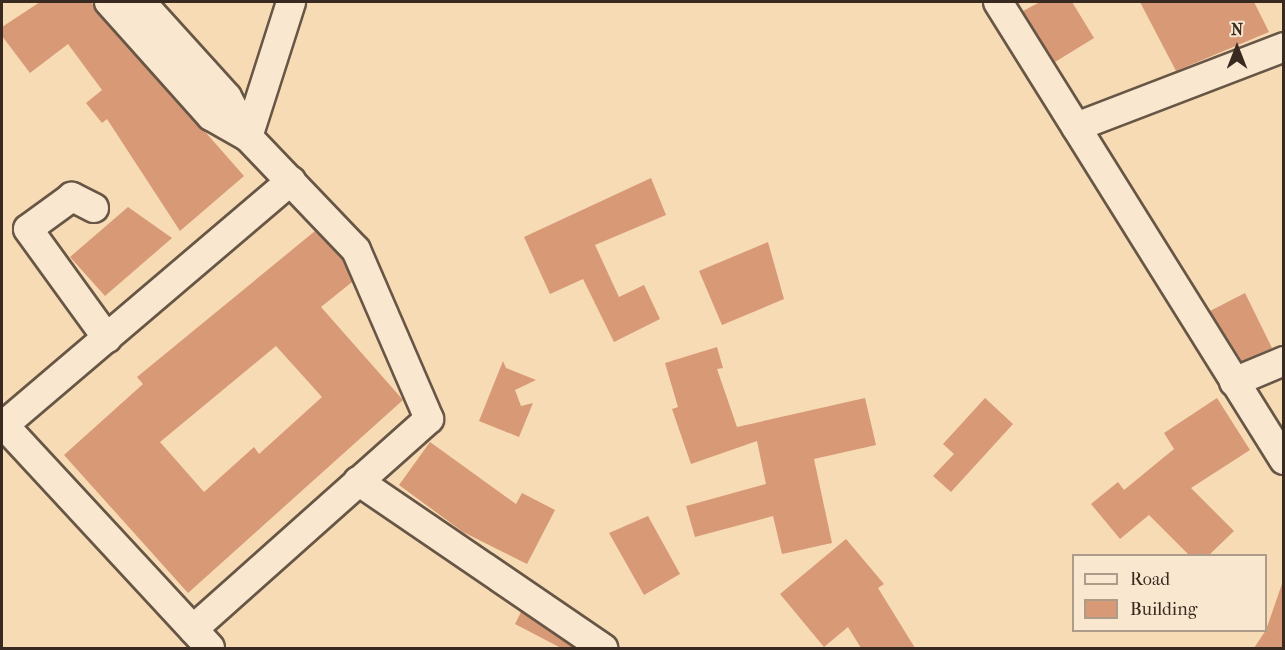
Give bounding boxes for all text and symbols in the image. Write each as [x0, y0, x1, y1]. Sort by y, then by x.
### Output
north arrow [1207, 18, 1267, 78]
text: N [1231, 20, 1243, 39]
legend [1072, 554, 1267, 632]
text: Road [1130, 569, 1170, 590]
text: Building [1130, 599, 1197, 620]

